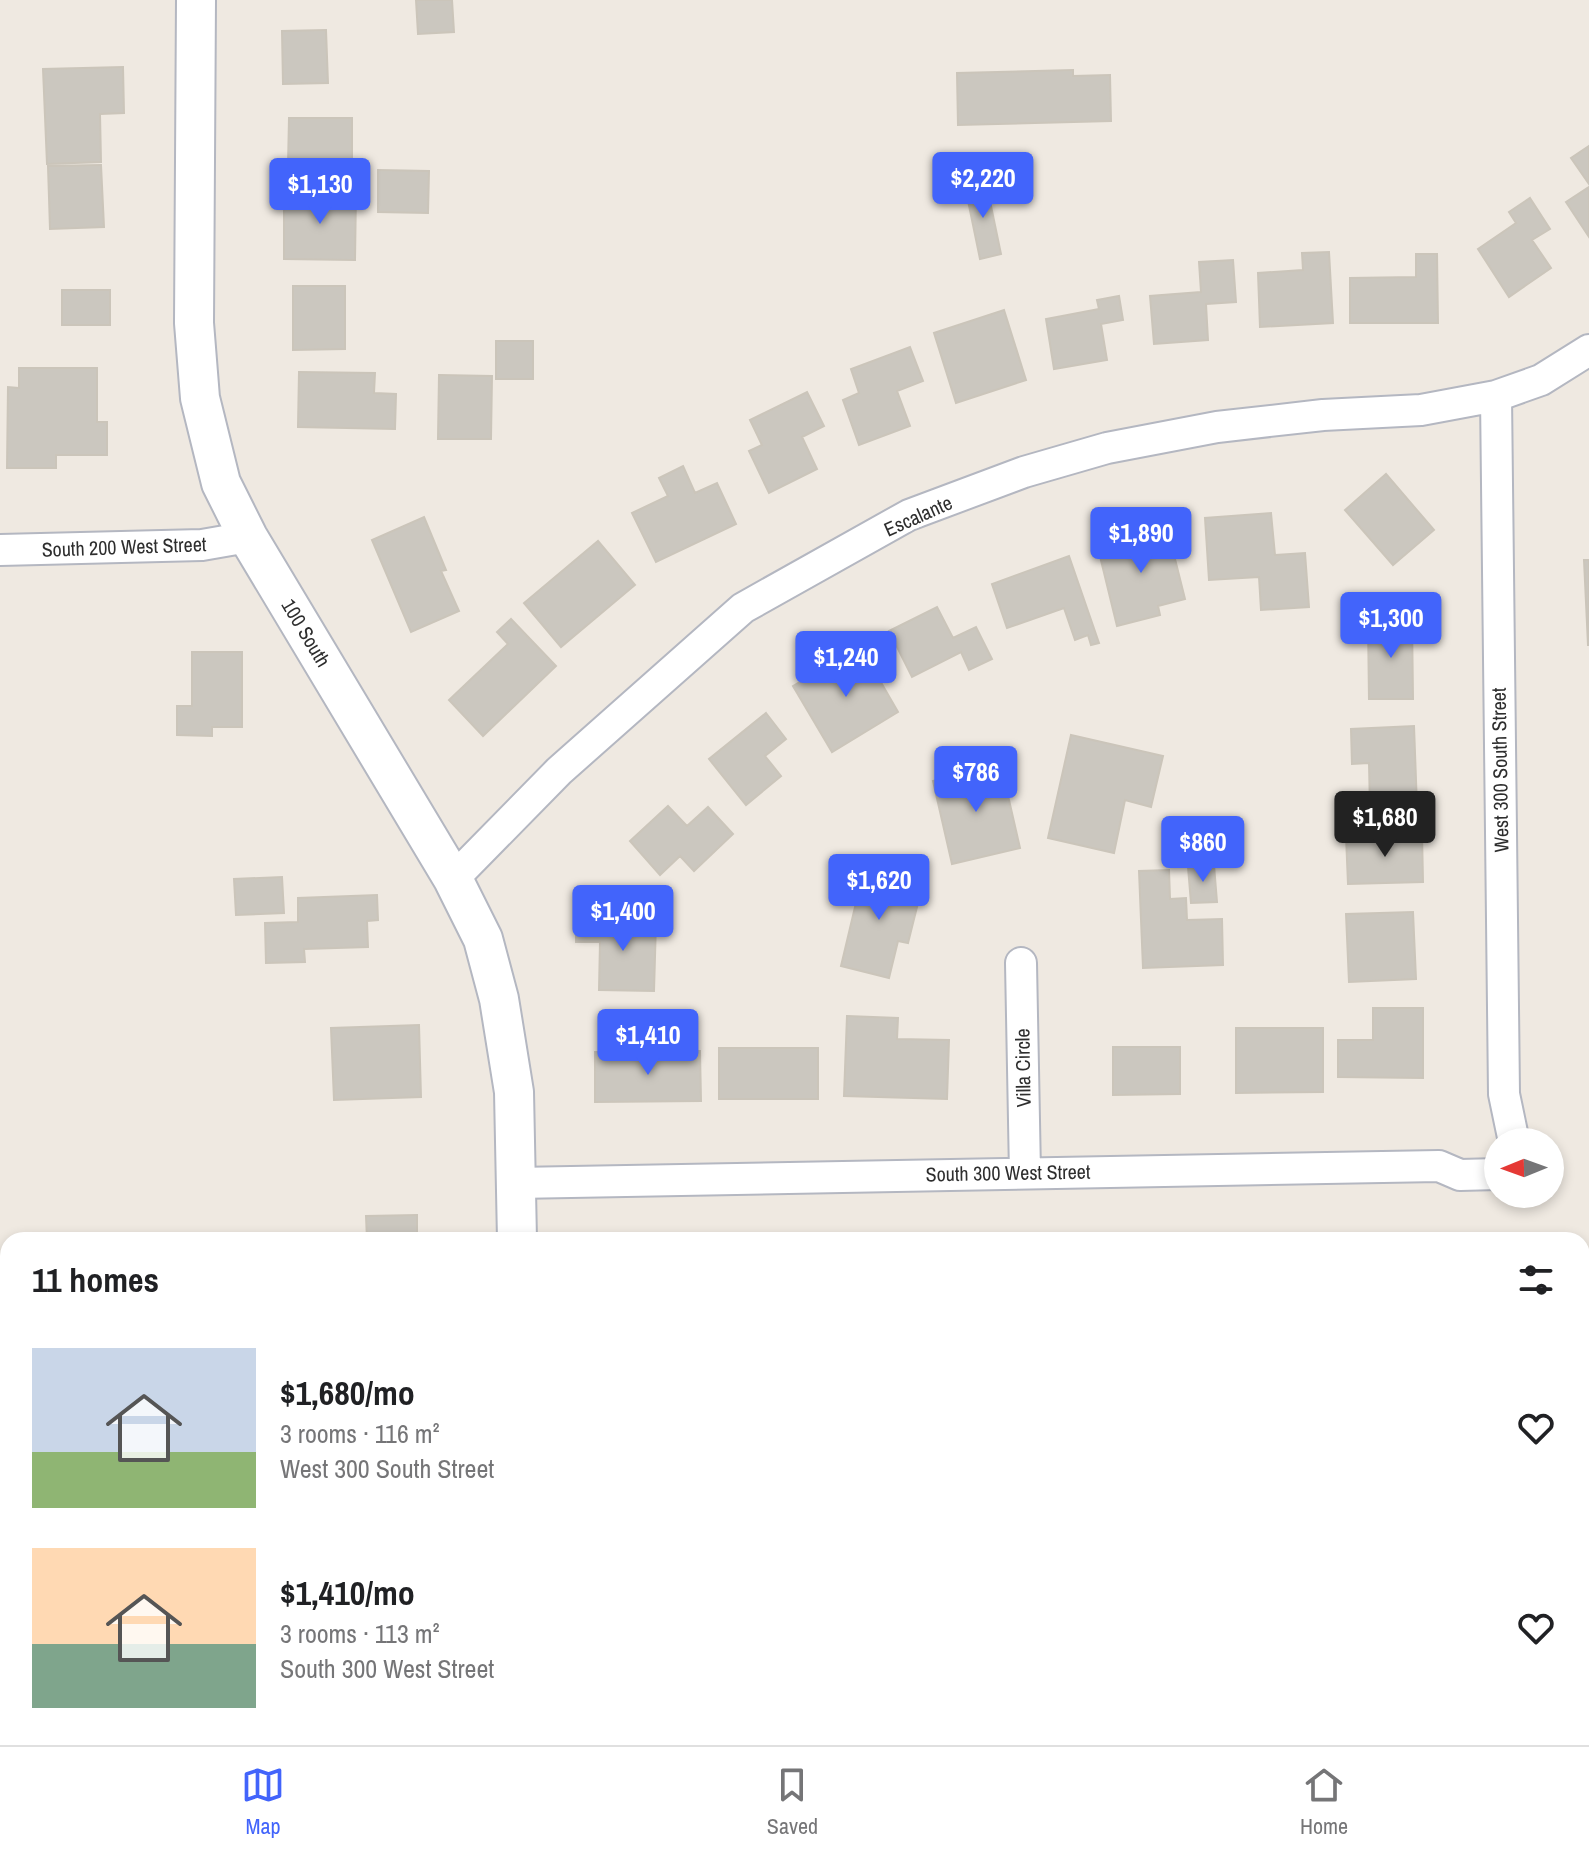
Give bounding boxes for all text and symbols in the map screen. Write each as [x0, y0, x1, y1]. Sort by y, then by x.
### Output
pin: $2,220 [918, 152, 1048, 220]
pin: $1,130 [255, 158, 385, 226]
text: $2,220 [950, 160, 1016, 195]
text: $1,130 [287, 166, 353, 201]
street label: Escalante [879, 489, 956, 543]
pin: $1,890 [1076, 507, 1206, 575]
text: $1,890 [1108, 515, 1174, 550]
street label: South 200 West Street [41, 530, 207, 563]
pin: $1,300 [1326, 592, 1456, 660]
street label: 100 South [276, 594, 337, 672]
text: $1,300 [1358, 600, 1424, 635]
pin: $1,240 [781, 631, 911, 699]
text: $1,240 [813, 639, 879, 674]
street label: West 300 South Street [1485, 687, 1514, 853]
pin: $786 [929, 746, 1023, 814]
text: $786 [952, 754, 1000, 789]
pin: $1,680 [1320, 791, 1450, 859]
text: $1,680 [1352, 799, 1418, 834]
pin: $860 [1156, 816, 1250, 884]
text: $860 [1179, 824, 1227, 859]
pin: $1,620 [814, 854, 944, 922]
text: $1,620 [846, 862, 912, 897]
pin: $1,400 [558, 885, 688, 953]
text: $1,400 [590, 893, 656, 928]
pin: $1,410 [583, 1009, 713, 1077]
text: $1,410 [615, 1017, 681, 1052]
street label: Villa Circle [1008, 1028, 1037, 1108]
north arrow [1484, 1128, 1564, 1208]
map controls [1484, 1128, 1564, 1208]
street label: South 300 West Street [925, 1158, 1091, 1187]
text: 11 homes [32, 1257, 159, 1303]
icon: filters [1514, 1258, 1558, 1302]
text: $1,680/mo [280, 1370, 415, 1416]
icon: home [96, 1380, 192, 1476]
icon: heart [1514, 1406, 1558, 1450]
text: 3 rooms · 116 m² [280, 1416, 440, 1451]
text: West 300 South Street [280, 1451, 494, 1486]
text: $1,410/mo [280, 1570, 415, 1616]
icon: home [96, 1580, 192, 1676]
icon: heart [1514, 1606, 1558, 1650]
text: 3 rooms · 113 m² [280, 1616, 440, 1651]
text: South 300 West Street [280, 1651, 494, 1686]
tab: Map [241, 1763, 285, 1841]
tab: Saved [767, 1763, 818, 1841]
tab: Home [1300, 1763, 1348, 1841]

